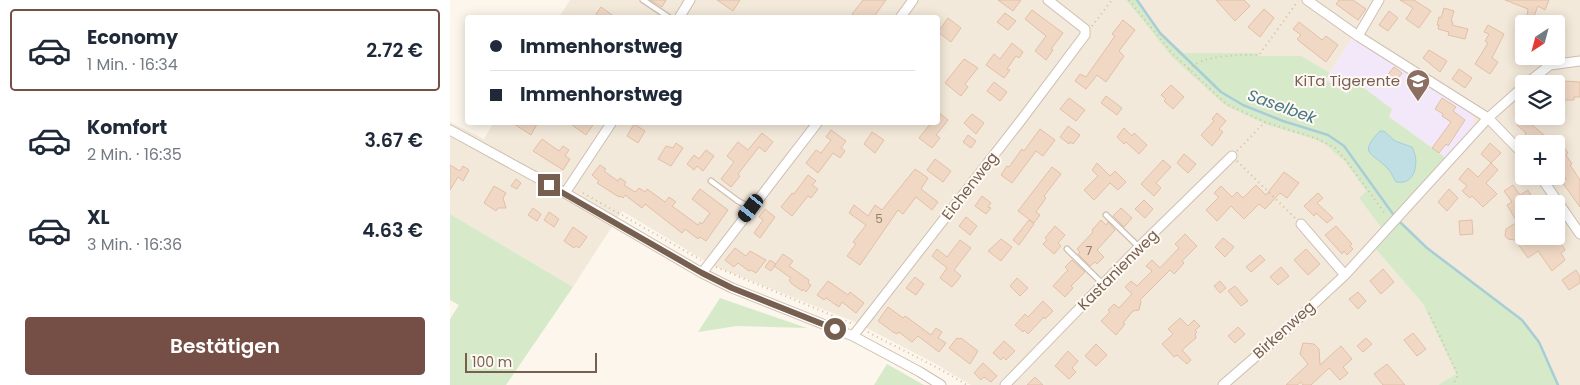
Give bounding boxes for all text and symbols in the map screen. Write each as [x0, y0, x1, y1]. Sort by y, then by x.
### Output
north arrow [1515, 15, 1565, 65]
map controls [1515, 15, 1565, 245]
text: Economy [87, 24, 178, 51]
icon: car [27, 28, 72, 73]
text: Immenhorstweg [520, 33, 683, 60]
text: 2.72 € [366, 37, 423, 64]
text: 1 Min. · 16:34 [87, 53, 178, 76]
school or university icon: KiTa Tigerente [1405, 68, 1431, 102]
place label: KiTa Tigerente [1295, 70, 1400, 91]
button: layers [1515, 75, 1565, 125]
text: Immenhorstweg [520, 81, 683, 108]
water label: Saselbek [1244, 83, 1320, 130]
text: Komfort [87, 114, 167, 141]
icon: car [27, 118, 72, 163]
text: 3.67 € [364, 127, 423, 154]
button: + [1515, 135, 1565, 185]
text: 2 Min. · 16:35 [87, 143, 182, 166]
street label: Eichenweg [936, 147, 1003, 224]
route end [538, 174, 560, 196]
car [735, 192, 766, 224]
button: − [1515, 195, 1565, 245]
text: XL [87, 204, 110, 231]
icon: car [27, 208, 72, 253]
house number: 5 [875, 210, 883, 227]
text: 4.63 € [362, 217, 423, 244]
street label: Kastanienweg [1073, 225, 1163, 315]
text: 3 Min. · 16:36 [87, 233, 182, 256]
house number: 7 [1086, 242, 1093, 259]
street label: Birkenweg [1248, 296, 1319, 363]
button: Bestätigen [25, 317, 425, 375]
route start [824, 318, 846, 340]
scale bar [465, 350, 598, 373]
text: 100 m [472, 352, 512, 372]

